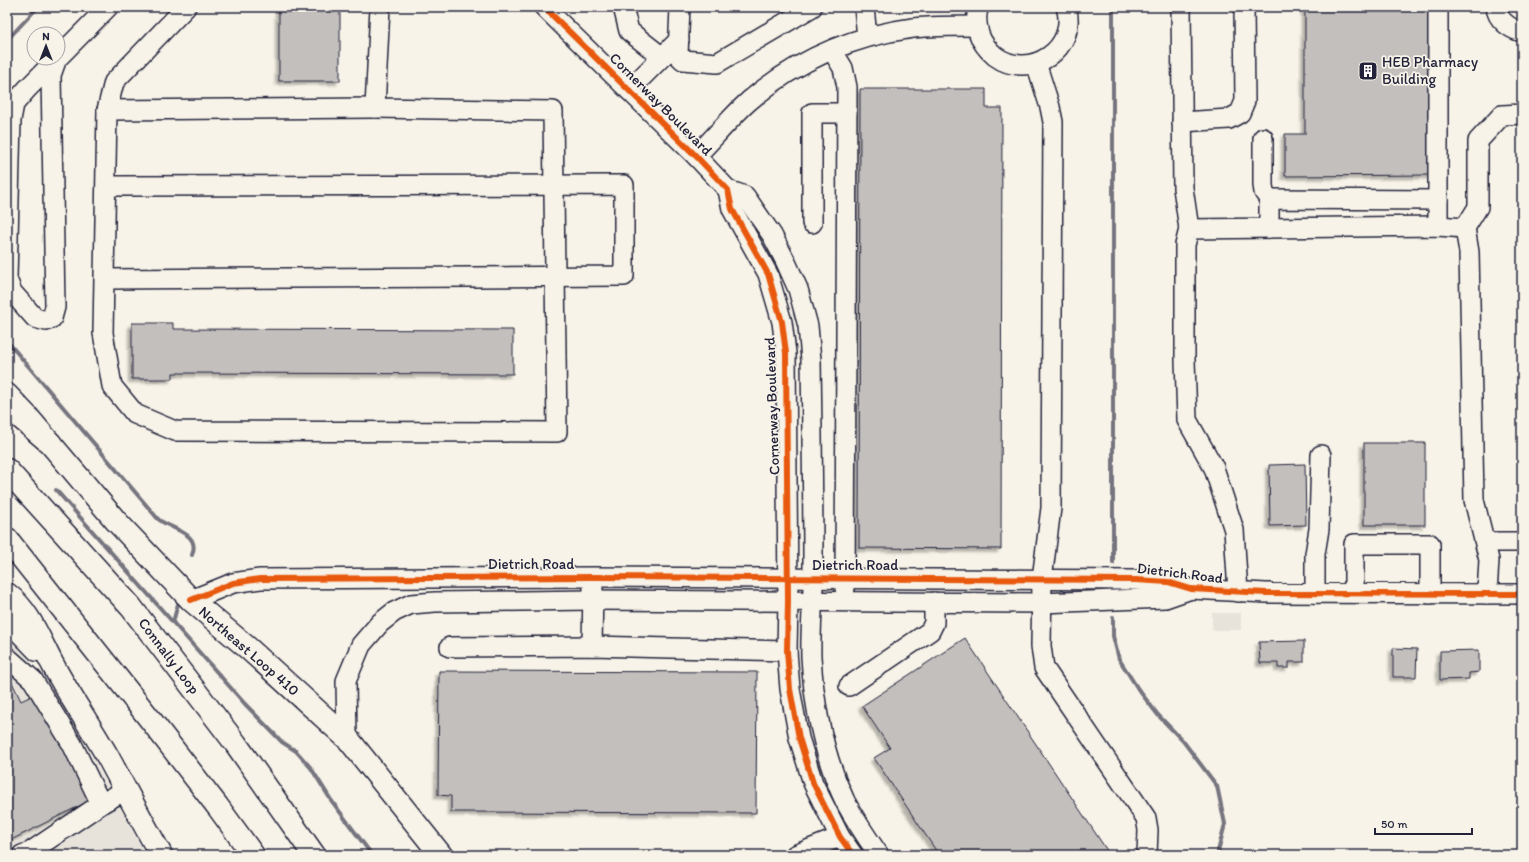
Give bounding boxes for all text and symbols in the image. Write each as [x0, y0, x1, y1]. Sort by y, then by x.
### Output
north arrow [26, 26, 66, 66]
text: N [42, 30, 50, 43]
street label: Cornerway Boulevard [606, 49, 716, 159]
place label: HEB Pharmacy Building [1382, 53, 1478, 88]
building icon: HEB Pharmacy Building [1357, 60, 1379, 82]
street label: Cornerway Boulevard [761, 337, 783, 475]
street label: Dietrich Road [488, 555, 574, 573]
street label: Dietrich Road [812, 556, 898, 574]
street label: Dietrich Road [1136, 559, 1224, 587]
street label: Northeast Loop 410 [195, 602, 303, 700]
street label: Connally Loop [134, 614, 204, 698]
scale bar [1375, 810, 1472, 836]
text: 50 m [1381, 817, 1407, 831]

